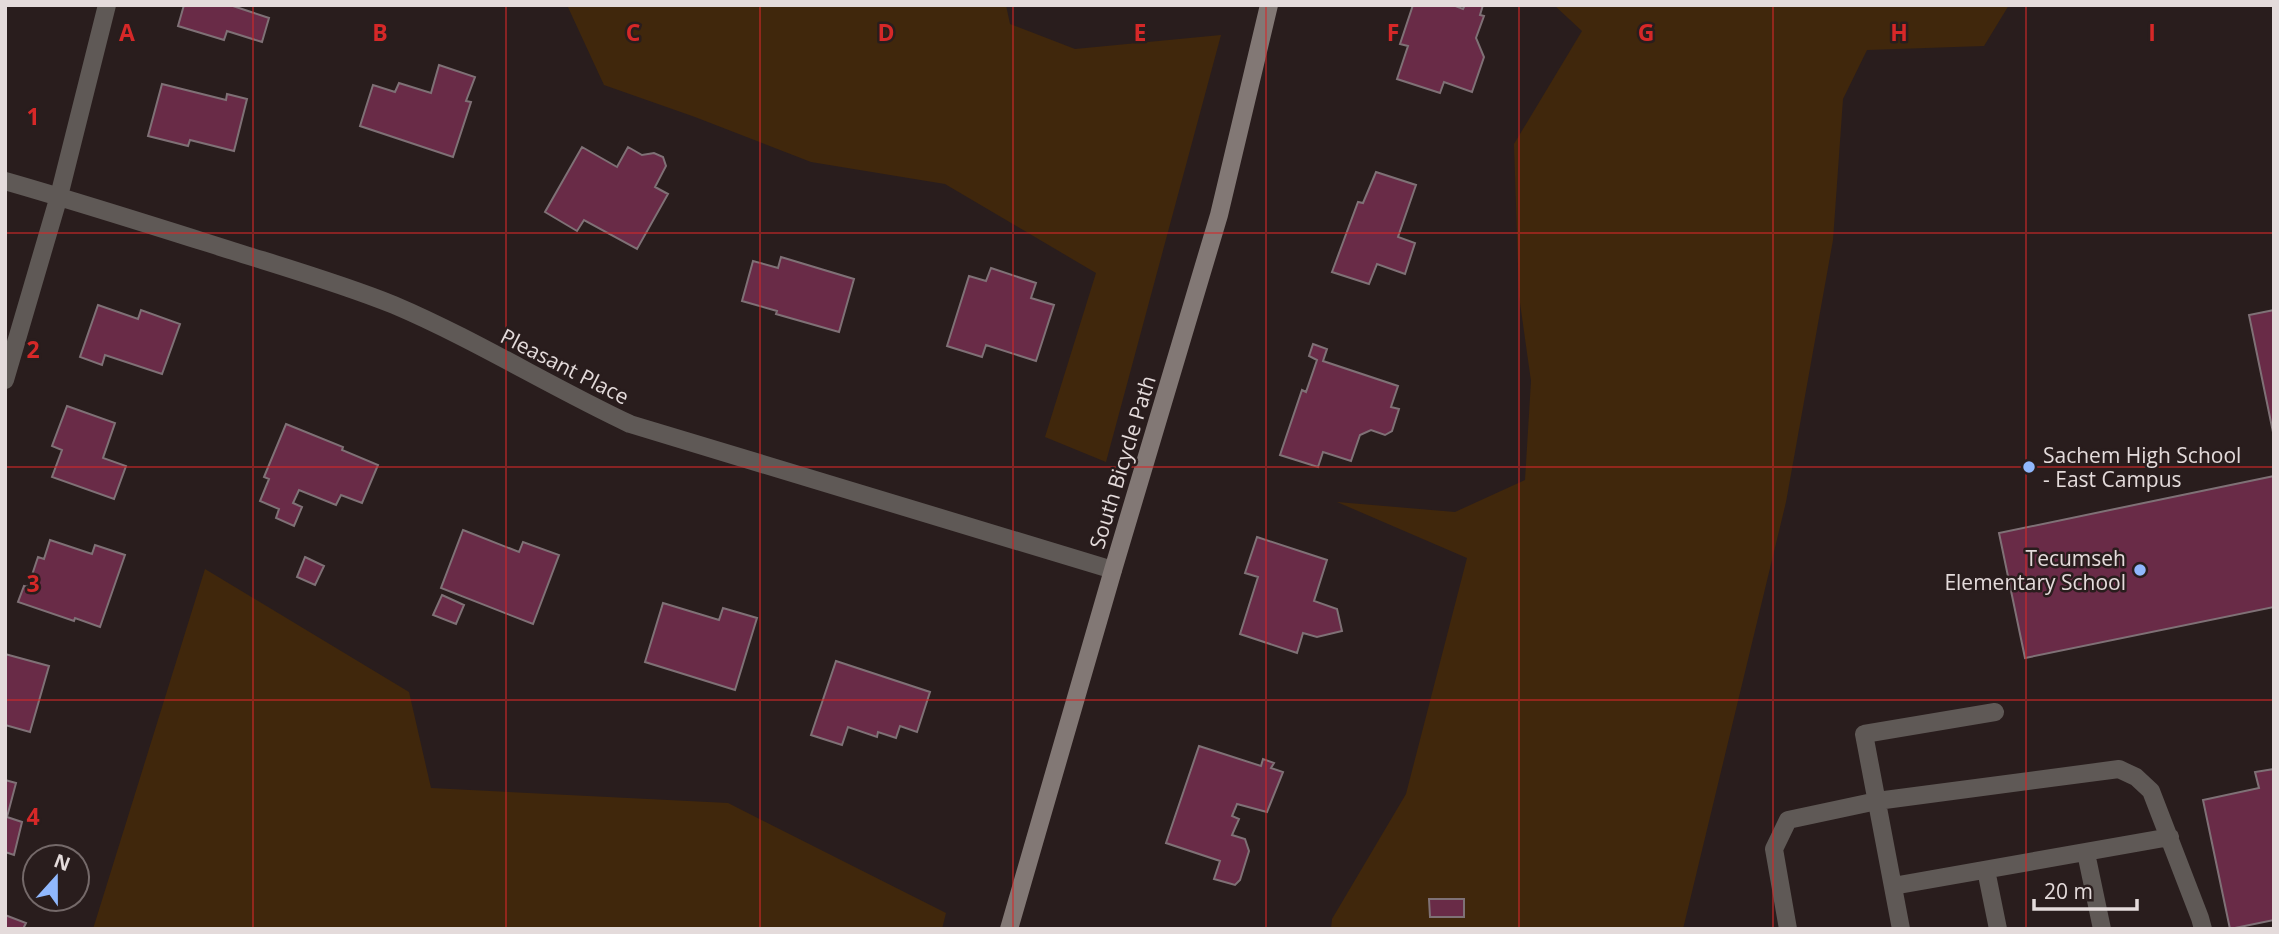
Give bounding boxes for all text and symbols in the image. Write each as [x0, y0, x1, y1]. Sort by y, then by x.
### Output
text: A [119, 16, 135, 48]
text: B [372, 16, 388, 48]
text: C [626, 16, 640, 48]
text: D [877, 16, 895, 48]
text: E [1134, 16, 1146, 48]
text: F [1387, 16, 1399, 48]
text: G [1638, 16, 1654, 48]
text: H [1890, 16, 1908, 48]
text: I [2148, 16, 2156, 48]
text: 1 [26, 100, 40, 132]
street label: Pleasant Place [496, 322, 634, 410]
text: 2 [26, 333, 40, 365]
street label: South Bicycle Path [1082, 372, 1162, 552]
place label: Sachem High School - East Campus [2043, 441, 2241, 493]
marker: Sachem High School - East Campus [2021, 459, 2037, 475]
place label: Tecumseh Elementary School [1944, 544, 2126, 596]
marker: Tecumseh Elementary School [2132, 562, 2148, 578]
text: 3 [26, 567, 40, 599]
text: 4 [26, 800, 40, 832]
north arrow [21, 843, 91, 913]
text: N [50, 847, 74, 877]
scale bar [2034, 867, 2137, 911]
text: 20 m [2044, 877, 2093, 905]

